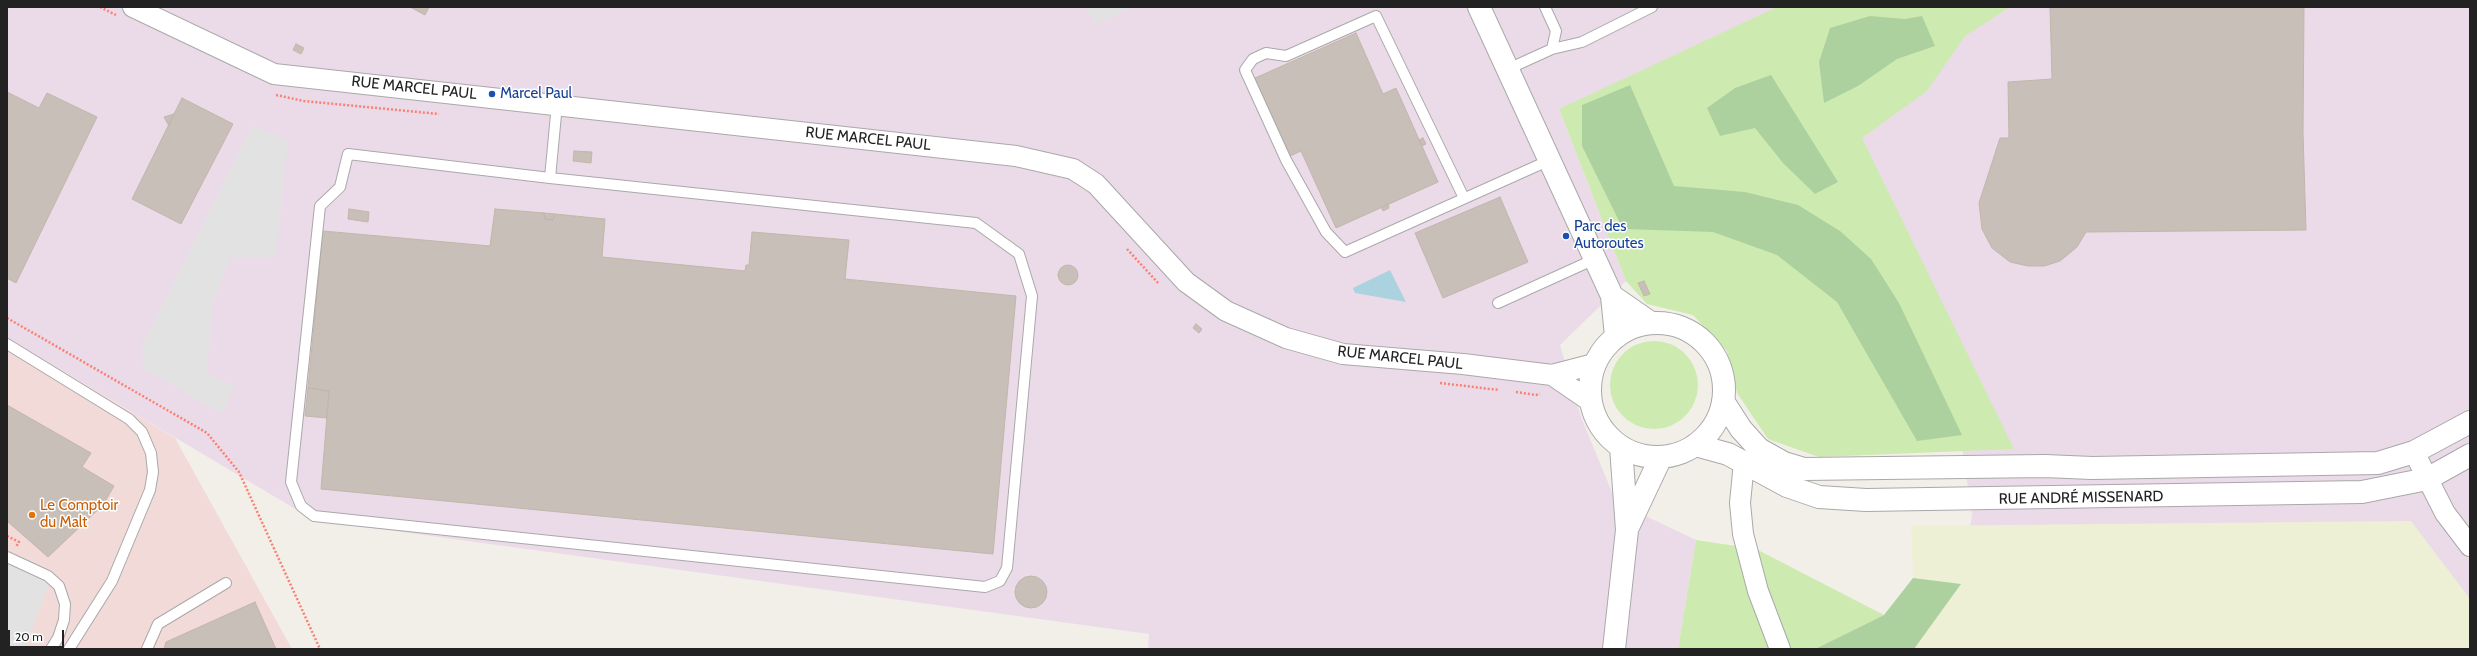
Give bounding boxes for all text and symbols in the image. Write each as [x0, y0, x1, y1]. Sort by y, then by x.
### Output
street label: RUE MARCEL PAUL [350, 72, 478, 104]
place label: Marcel Paul [500, 85, 572, 103]
marker: Marcel Paul [487, 89, 497, 99]
street label: RUE MARCEL PAUL [804, 123, 932, 155]
place label: Parc des Autoroutes [1574, 218, 1644, 253]
marker: Parc des Autoroutes [1561, 231, 1571, 241]
street label: RUE MARCEL PAUL [1336, 342, 1464, 374]
street label: RUE ANDRÉ MISSENARD [1999, 488, 2163, 508]
place label: Le Comptoir du Malt [40, 497, 118, 532]
marker: Le Comptoir du Malt [27, 510, 37, 520]
scale bar [10, 622, 66, 648]
text: 20 m [15, 629, 43, 644]

